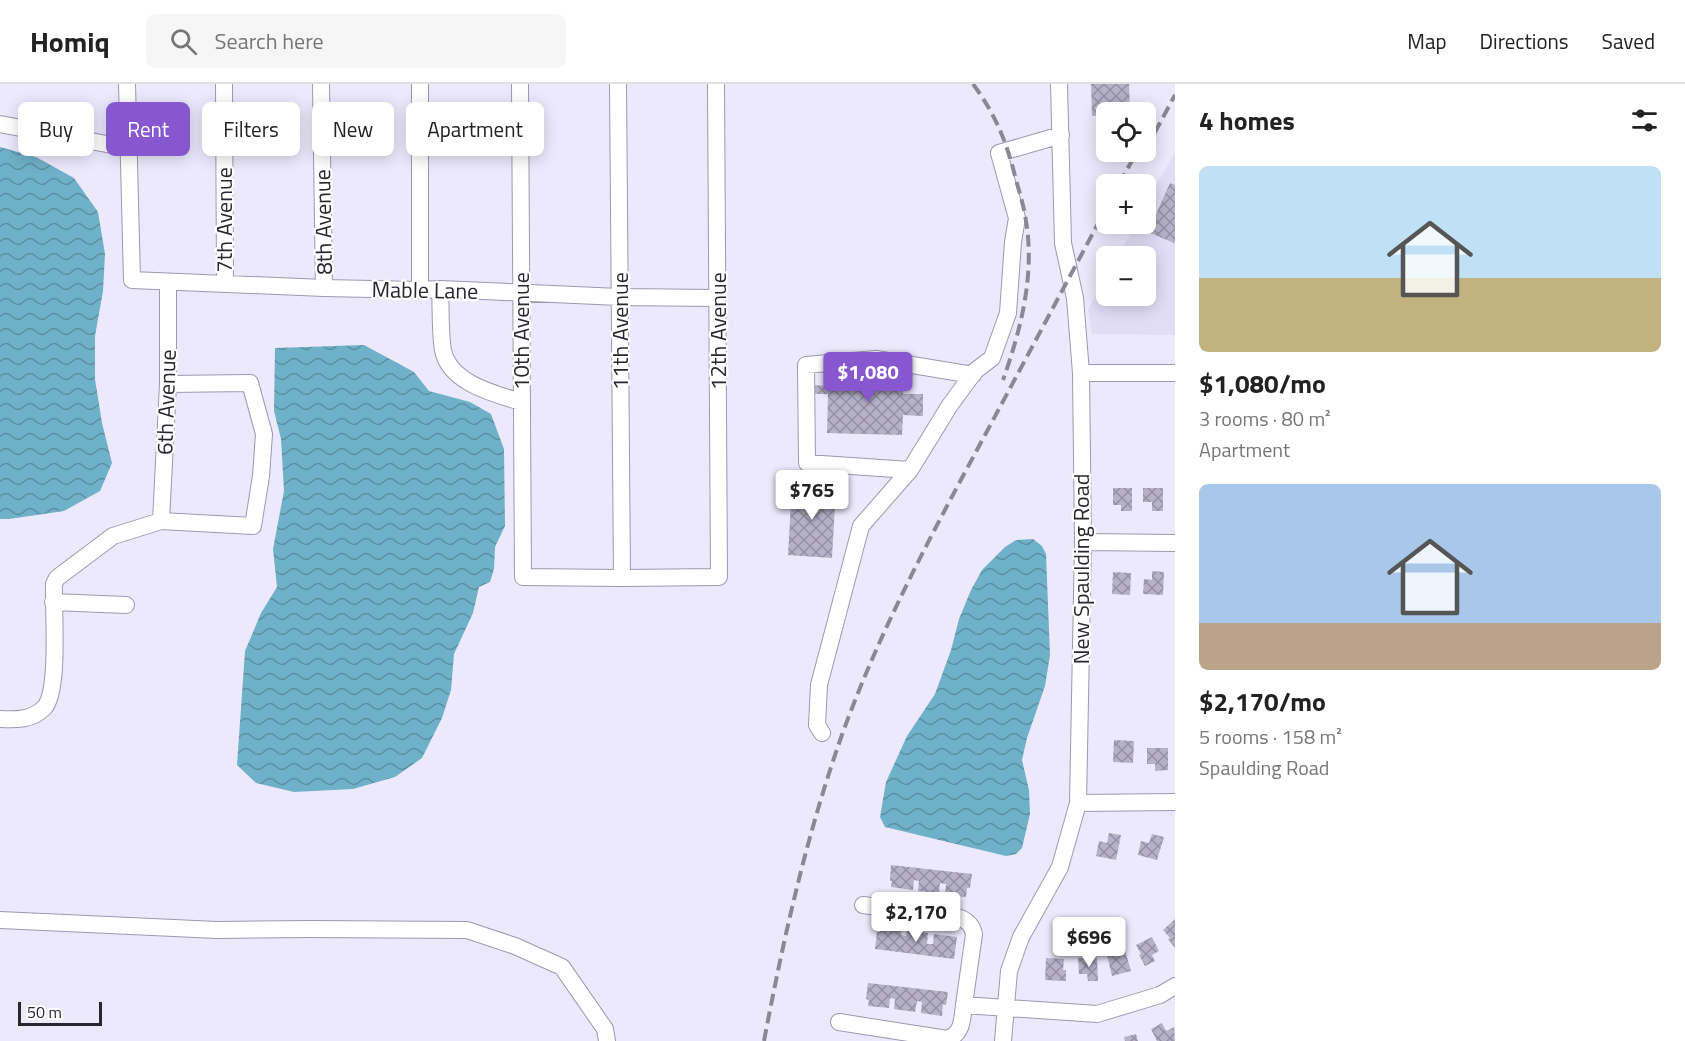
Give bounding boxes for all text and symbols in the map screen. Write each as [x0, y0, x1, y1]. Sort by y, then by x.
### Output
search box [146, 14, 566, 68]
text: Homiq [30, 20, 110, 63]
text: Search here [215, 24, 324, 58]
icon: search [167, 25, 200, 58]
text: Map [1407, 25, 1447, 57]
text: Directions [1480, 25, 1569, 57]
text: Saved [1602, 25, 1655, 57]
text: 4 homes [1199, 101, 1295, 140]
chip: Buy [18, 102, 94, 156]
chip: Rent [106, 102, 190, 156]
chip: Filters [202, 102, 300, 156]
chip: New [312, 102, 394, 156]
chip: Apartment [406, 102, 544, 156]
map controls [1096, 102, 1156, 306]
button: locate [1096, 102, 1156, 162]
icon: filters [1628, 104, 1661, 137]
street label: 7th Avenue [207, 167, 241, 273]
street label: 8th Avenue [305, 169, 341, 275]
button: + [1096, 174, 1156, 234]
icon: home [1376, 205, 1484, 313]
button: − [1096, 246, 1156, 306]
street label: Mable Lane [371, 272, 479, 308]
street label: 10th Avenue [504, 272, 538, 390]
street label: 11th Avenue [603, 272, 637, 390]
street label: 12th Avenue [701, 272, 735, 390]
street label: 6th Avenue [147, 349, 185, 455]
pin: $1,080 [819, 352, 917, 403]
text: $1,080 [837, 356, 899, 387]
text: $1,080/mo [1199, 364, 1326, 403]
text: 3 rooms · 80 m² [1199, 403, 1331, 434]
text: Apartment [1199, 434, 1290, 465]
pin: $765 [776, 470, 848, 521]
text: $765 [790, 474, 834, 505]
street label: New Spaulding Road [1064, 474, 1098, 664]
icon: home [1376, 523, 1484, 631]
text: $2,170/mo [1199, 682, 1326, 721]
text: 5 rooms · 158 m² [1199, 721, 1342, 752]
text: Spaulding Road [1199, 752, 1329, 783]
pin: $2,170 [867, 892, 965, 943]
text: $2,170 [885, 896, 947, 927]
pin: $696 [1053, 917, 1125, 968]
text: $696 [1067, 921, 1111, 952]
scale bar [18, 999, 102, 1026]
text: 50 m [27, 1000, 62, 1024]

